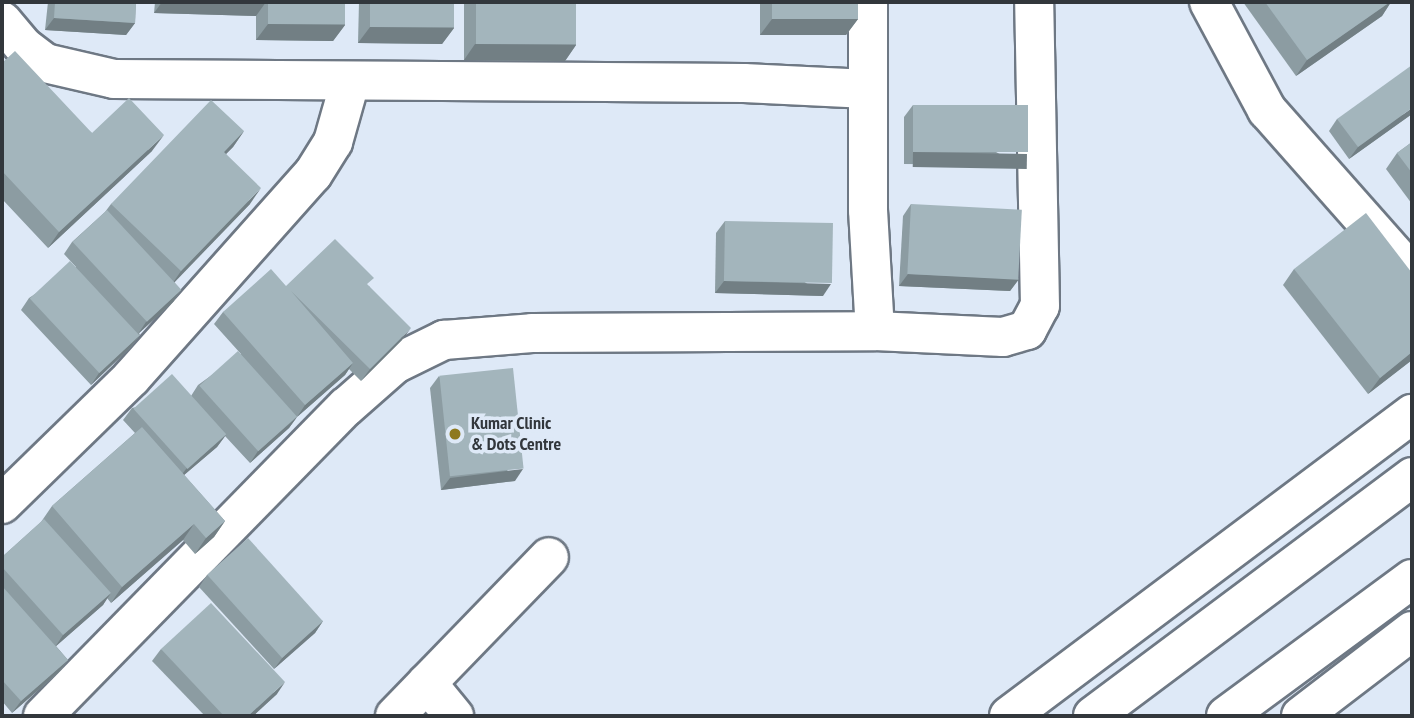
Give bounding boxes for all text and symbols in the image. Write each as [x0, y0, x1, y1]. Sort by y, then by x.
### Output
place label: Kumar Clinic & Dots Centre [471, 413, 561, 456]
marker: Kumar Clinic & Dots Centre [445, 424, 465, 444]

